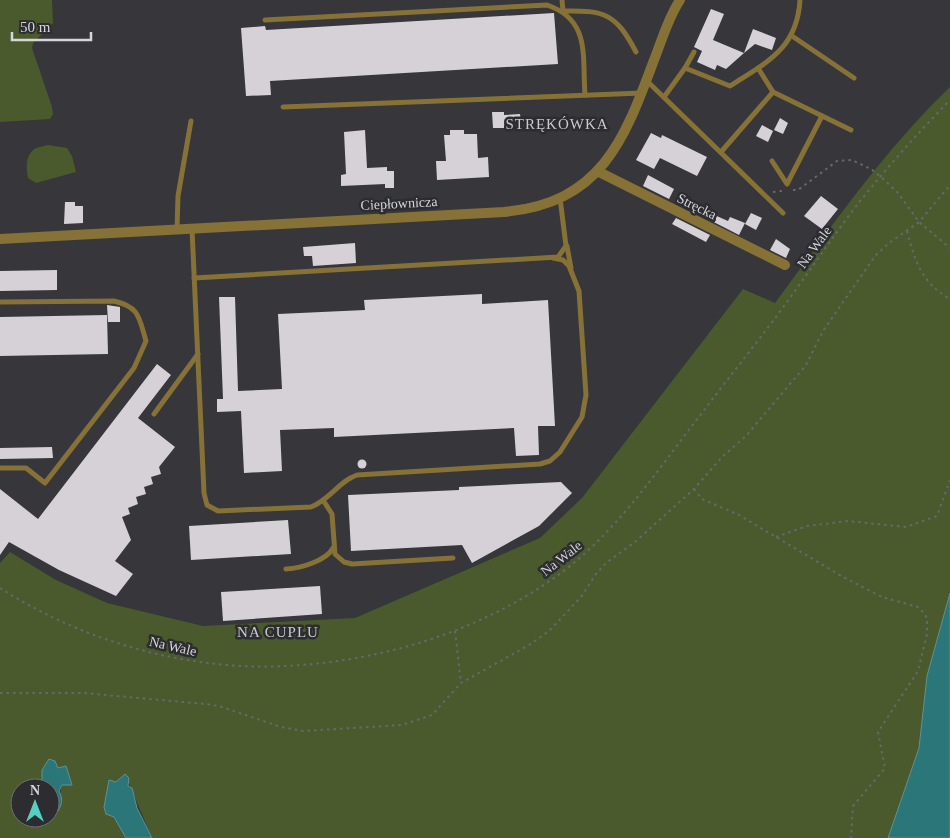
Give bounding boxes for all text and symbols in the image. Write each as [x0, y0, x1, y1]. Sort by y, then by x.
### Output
scale bar [12, 10, 91, 42]
text: 50 m [20, 19, 51, 35]
district label: STRĘKÓWKA [505, 116, 609, 132]
street label: Stręcka [675, 191, 720, 223]
street label: Ciepłownicza [360, 194, 439, 213]
street label: Na Wale [794, 223, 835, 271]
street label: Na Wale [538, 538, 585, 579]
district label: NA CUPLU [237, 624, 319, 640]
street label: Na Wale [148, 634, 198, 659]
north arrow [10, 778, 60, 828]
text: N [30, 783, 40, 798]

